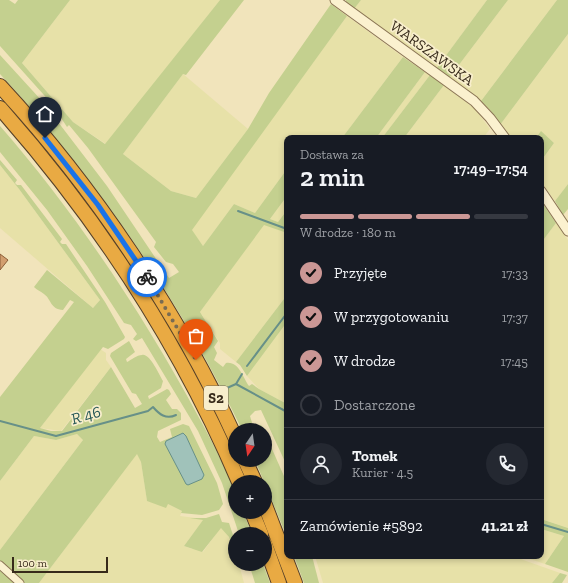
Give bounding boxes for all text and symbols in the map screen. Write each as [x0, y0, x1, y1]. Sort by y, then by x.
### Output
street label: WARSZAWSKA [387, 17, 477, 89]
pin [28, 97, 62, 138]
icon: home [34, 103, 56, 125]
text: Dostawa za [300, 147, 364, 162]
text: 17:49–17:54 [454, 160, 528, 178]
text: 2 min [300, 161, 364, 193]
text: W drodze · 180 m [300, 225, 396, 240]
courier [127, 257, 167, 297]
icon: check [300, 262, 322, 284]
text: Przyjęte [334, 264, 387, 282]
icon: bike [136, 266, 158, 288]
text: 17:33 [501, 266, 528, 281]
icon: check [300, 306, 322, 328]
text: W przygotowaniu [334, 308, 449, 326]
text: 17:37 [502, 310, 528, 325]
pin [179, 319, 213, 360]
icon: bag [185, 325, 207, 347]
icon: check [300, 350, 322, 372]
text: W drodze [334, 352, 395, 370]
text: 17:45 [501, 354, 528, 369]
road number: S2 [204, 386, 228, 410]
text: Dostarczone [334, 396, 415, 414]
water label: R 46 [69, 402, 103, 428]
north arrow [228, 423, 272, 467]
map controls [228, 423, 272, 571]
button: person [300, 443, 342, 485]
button: phone [486, 443, 528, 485]
text: Tomek [352, 447, 398, 465]
text: Kurier · 4.5 [352, 465, 413, 480]
button: + [228, 475, 272, 519]
text: Zamówienie #5892 [300, 517, 423, 535]
text: 41.21 zł [481, 517, 528, 535]
button: − [228, 527, 272, 571]
scale bar [12, 555, 108, 574]
text: 100 m [18, 557, 47, 570]

